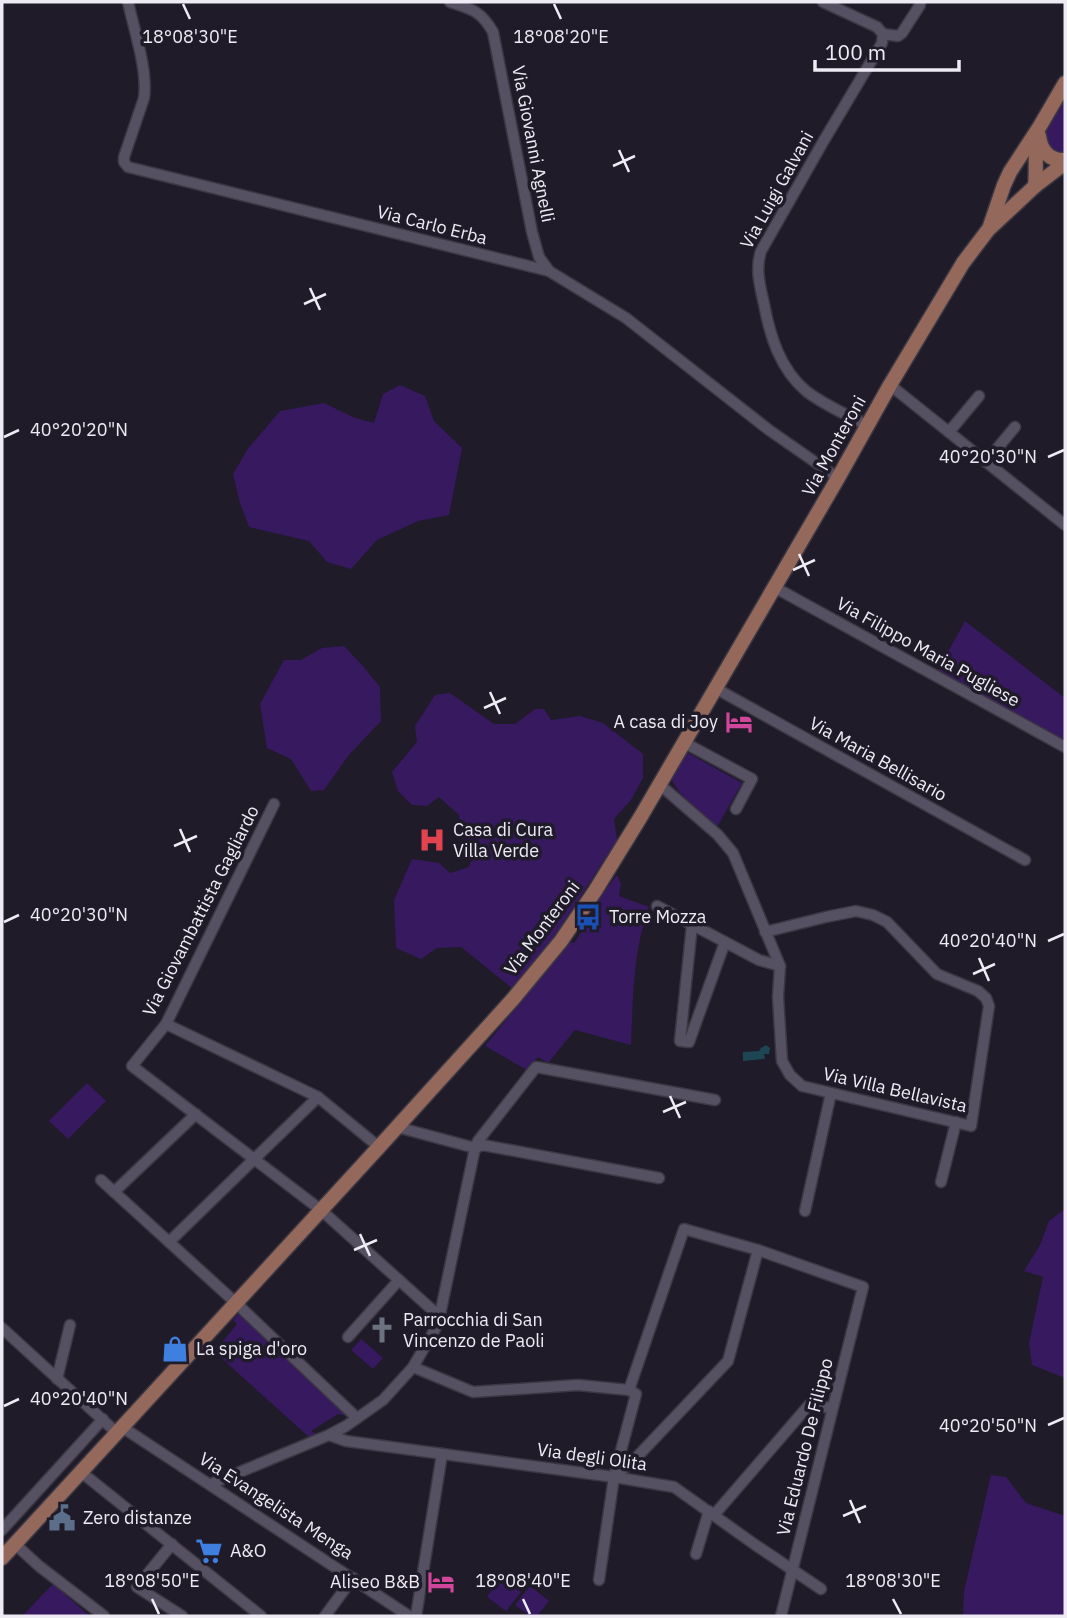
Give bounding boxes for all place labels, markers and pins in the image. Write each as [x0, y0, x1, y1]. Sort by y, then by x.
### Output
hotel icon: A casa di Joy [724, 707, 754, 737]
place label: A casa di Joy [614, 710, 718, 733]
place label: Casa di Cura Villa Verde [453, 818, 554, 862]
hospital icon: Casa di Cura Villa Verde [417, 825, 447, 855]
bus stop icon: Torre Mozza [573, 902, 603, 932]
place label: Torre Mozza [609, 905, 707, 928]
place label: Parrocchia di San Vincenzo de Paoli [403, 1308, 545, 1352]
church icon: Parrocchia di San Vincenzo de Paoli [367, 1315, 397, 1345]
shop icon: La spiga d'oro [160, 1334, 190, 1364]
place label: La spiga d'oro [196, 1337, 307, 1360]
public building icon: Zero distanze [47, 1503, 77, 1533]
place label: Zero distanze [83, 1506, 192, 1529]
supermarket icon: A&O [194, 1536, 224, 1566]
place label: A&O [230, 1539, 267, 1562]
hotel icon: Aliseo B&B [426, 1567, 456, 1597]
place label: Aliseo B&B [330, 1570, 420, 1593]

